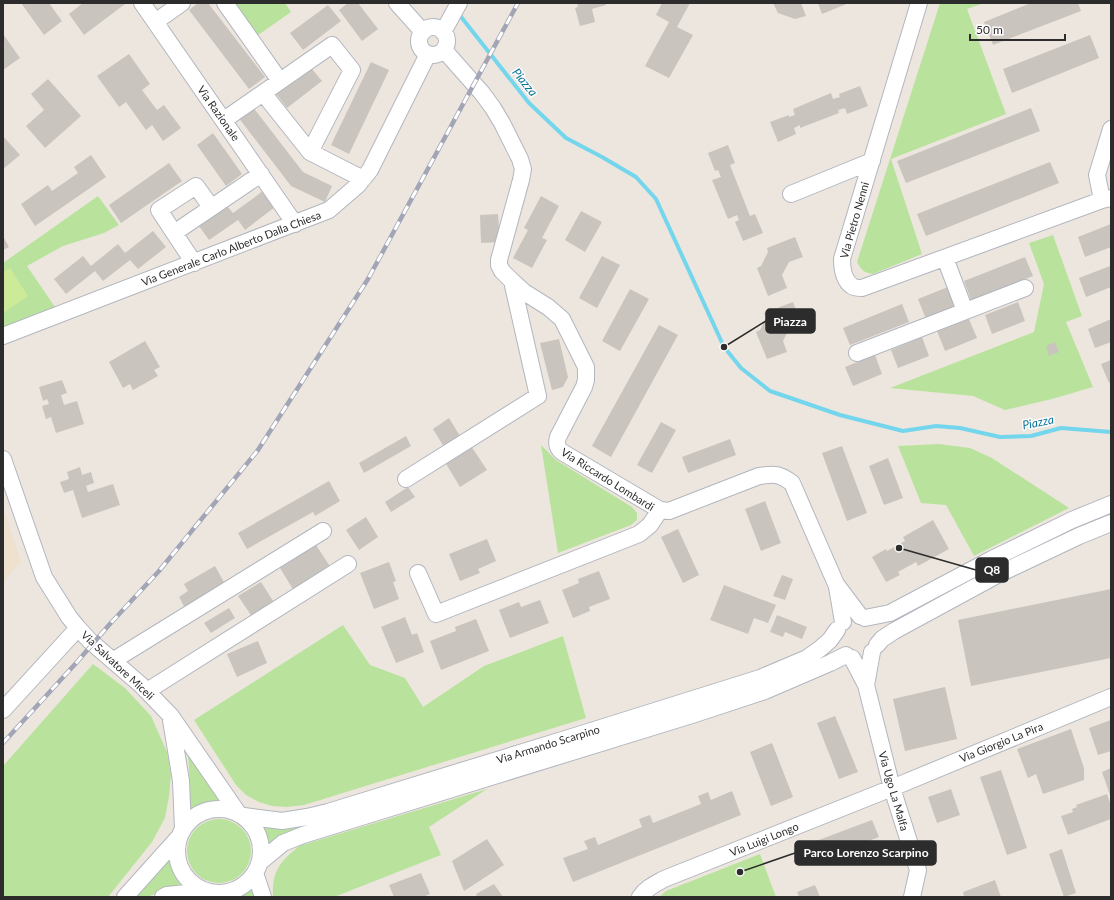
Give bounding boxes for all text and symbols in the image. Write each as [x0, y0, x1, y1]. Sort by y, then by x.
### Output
scale bar [970, 16, 1065, 42]
text: 50 m [976, 22, 1003, 37]
water label: Piazza [509, 65, 541, 99]
street label: Via Razionale [195, 83, 243, 143]
street label: Via Pietro Nenni [837, 180, 871, 260]
street label: Via Generale Carlo Alberto Dalla Chiesa [139, 208, 323, 288]
callout: Piazza [766, 309, 815, 333]
text: Piazza [773, 314, 807, 329]
water label: Piazza [1021, 412, 1055, 432]
street label: Via Riccardo Lombardi [559, 445, 657, 513]
callout: Q8 [976, 558, 1008, 582]
text: Q8 [984, 562, 1000, 577]
street label: Via Salvatore Miceli [79, 628, 157, 702]
street label: Via Giorgio La Pira [957, 719, 1045, 765]
street label: Via Armando Scarpino [495, 722, 601, 766]
street label: Via Ugo La Malfa [876, 750, 912, 832]
street label: Via Luigi Longo [728, 819, 800, 859]
callout: Parco Lorenzo Scarpino [795, 841, 936, 865]
text: Parco Lorenzo Scarpino [803, 845, 929, 860]

